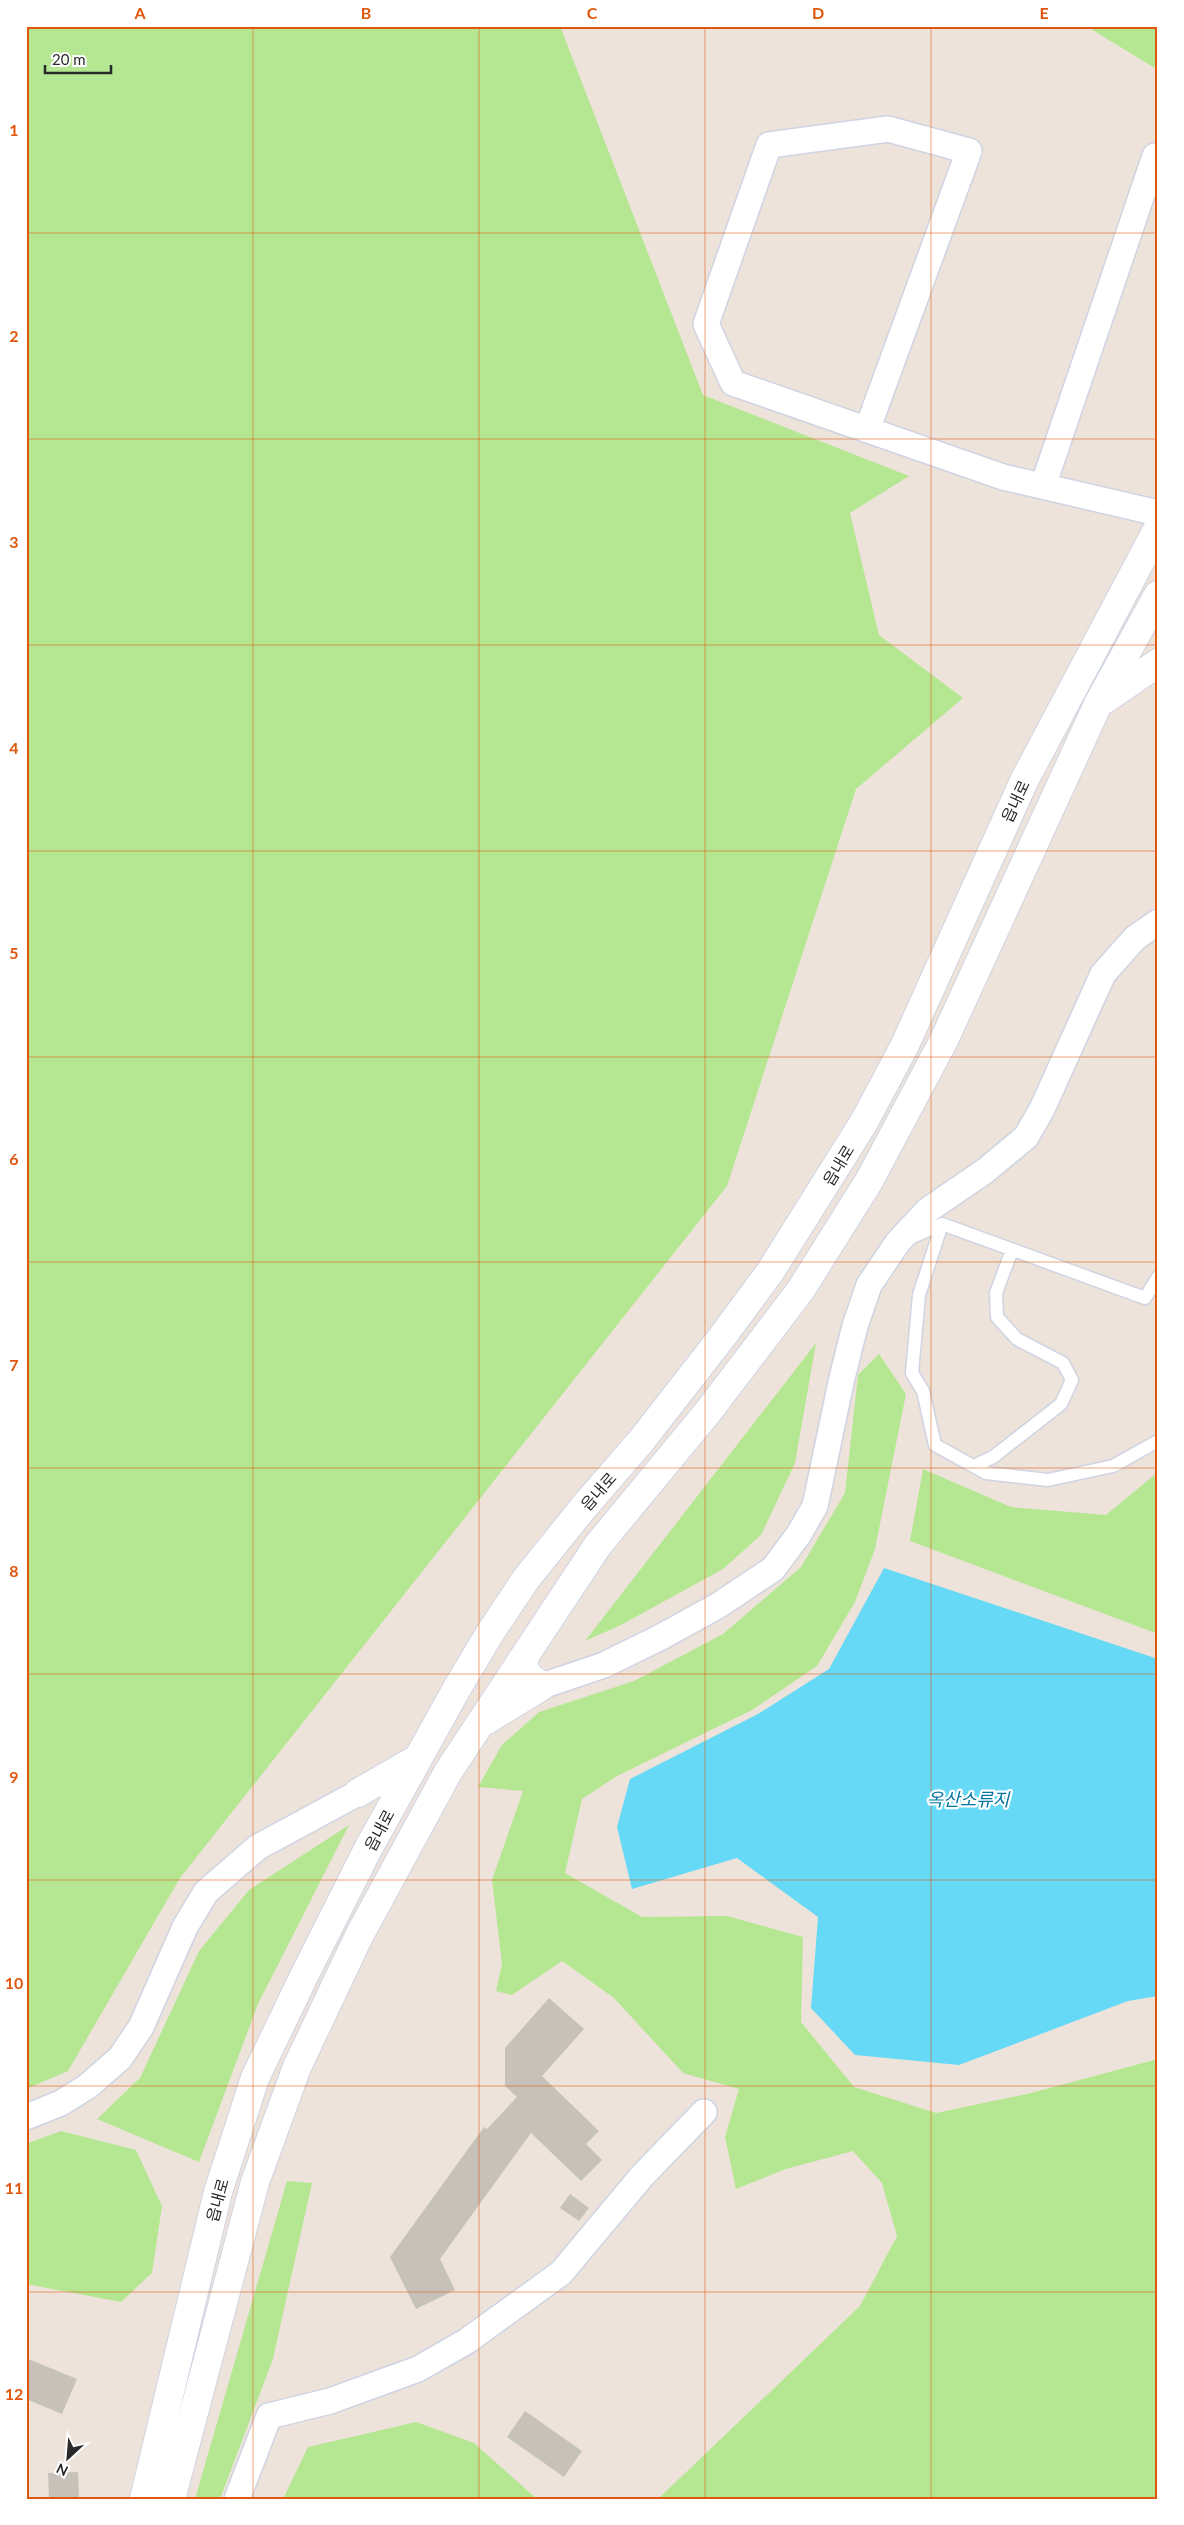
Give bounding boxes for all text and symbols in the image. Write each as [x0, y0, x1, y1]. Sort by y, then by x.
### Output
text: A [133, 3, 146, 22]
text: B [361, 3, 371, 22]
text: C [587, 3, 598, 22]
text: D [812, 3, 824, 22]
text: E [1039, 3, 1049, 22]
scale bar [45, 42, 111, 74]
text: 20 m [52, 50, 86, 68]
text: 1 [9, 120, 19, 139]
text: 2 [9, 326, 19, 345]
text: 3 [9, 532, 19, 551]
text: 4 [9, 738, 19, 757]
street label: 읍내로 [997, 777, 1033, 825]
text: 5 [9, 943, 19, 962]
street label: 읍내로 [818, 1141, 858, 1189]
text: 6 [9, 1149, 19, 1168]
text: 7 [9, 1355, 19, 1374]
street label: 읍내로 [576, 1468, 620, 1514]
text: 8 [9, 1561, 19, 1580]
text: 9 [9, 1767, 19, 1786]
water label: 옥산소류지 [927, 1788, 1011, 1810]
street label: 읍내로 [360, 1806, 398, 1854]
text: 10 [5, 1973, 23, 1992]
street label: 읍내로 [202, 2176, 232, 2224]
text: 11 [5, 2178, 23, 2197]
text: 12 [5, 2384, 23, 2403]
north arrow [42, 2432, 92, 2482]
text: N [54, 2460, 71, 2480]

